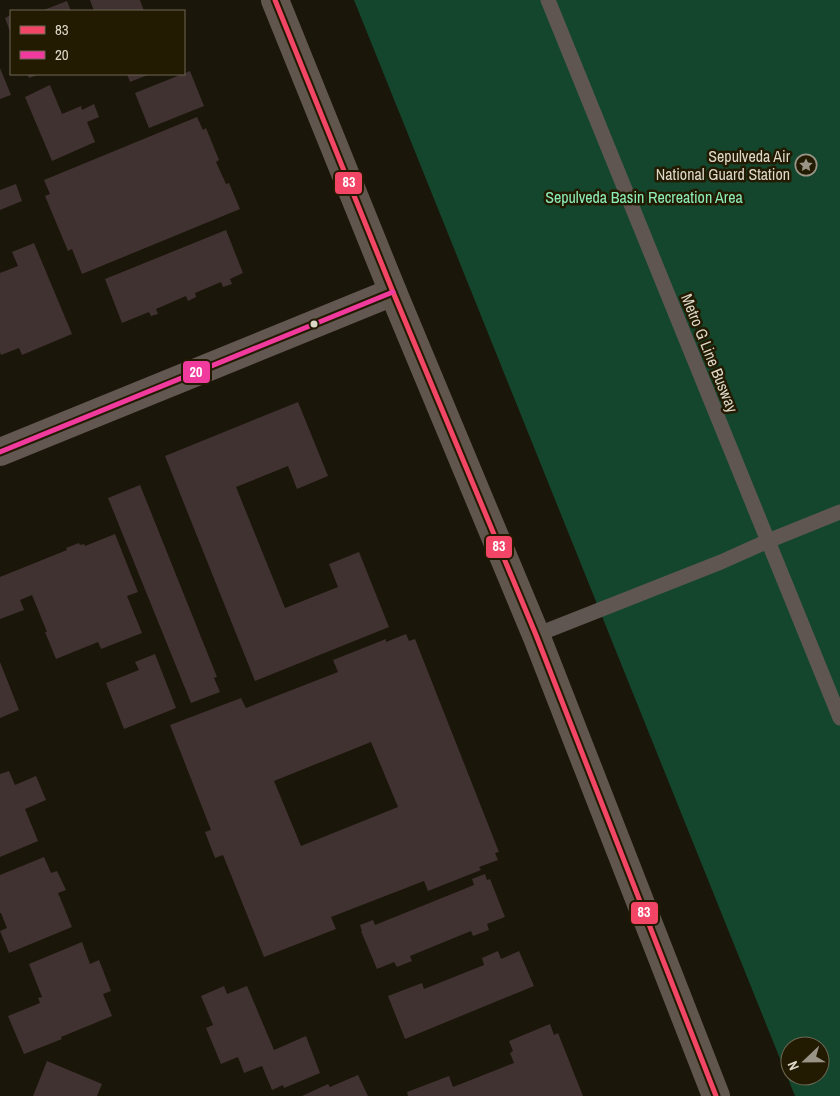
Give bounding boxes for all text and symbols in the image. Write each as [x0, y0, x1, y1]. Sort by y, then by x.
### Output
legend [10, 10, 185, 75]
text: 83 [55, 19, 69, 40]
text: 20 [55, 44, 69, 65]
place label: Sepulveda Air National Guard Station [656, 145, 791, 185]
place icon: Sepulveda Air National Guard Station [794, 153, 818, 177]
line badge: 83 [334, 171, 363, 195]
text: 83 [343, 173, 355, 191]
park label: Sepulveda Basin Recreation Area [545, 186, 744, 208]
street label: Metro G Line Busway [676, 290, 744, 416]
unlabelled marker [309, 319, 319, 329]
line badge: 20 [182, 360, 211, 384]
text: 20 [190, 363, 202, 381]
line badge: 83 [485, 535, 513, 559]
text: 83 [493, 537, 505, 555]
line badge: 83 [630, 901, 659, 925]
text: 83 [638, 903, 650, 921]
north arrow [780, 1036, 830, 1086]
text: N [783, 1059, 803, 1073]

